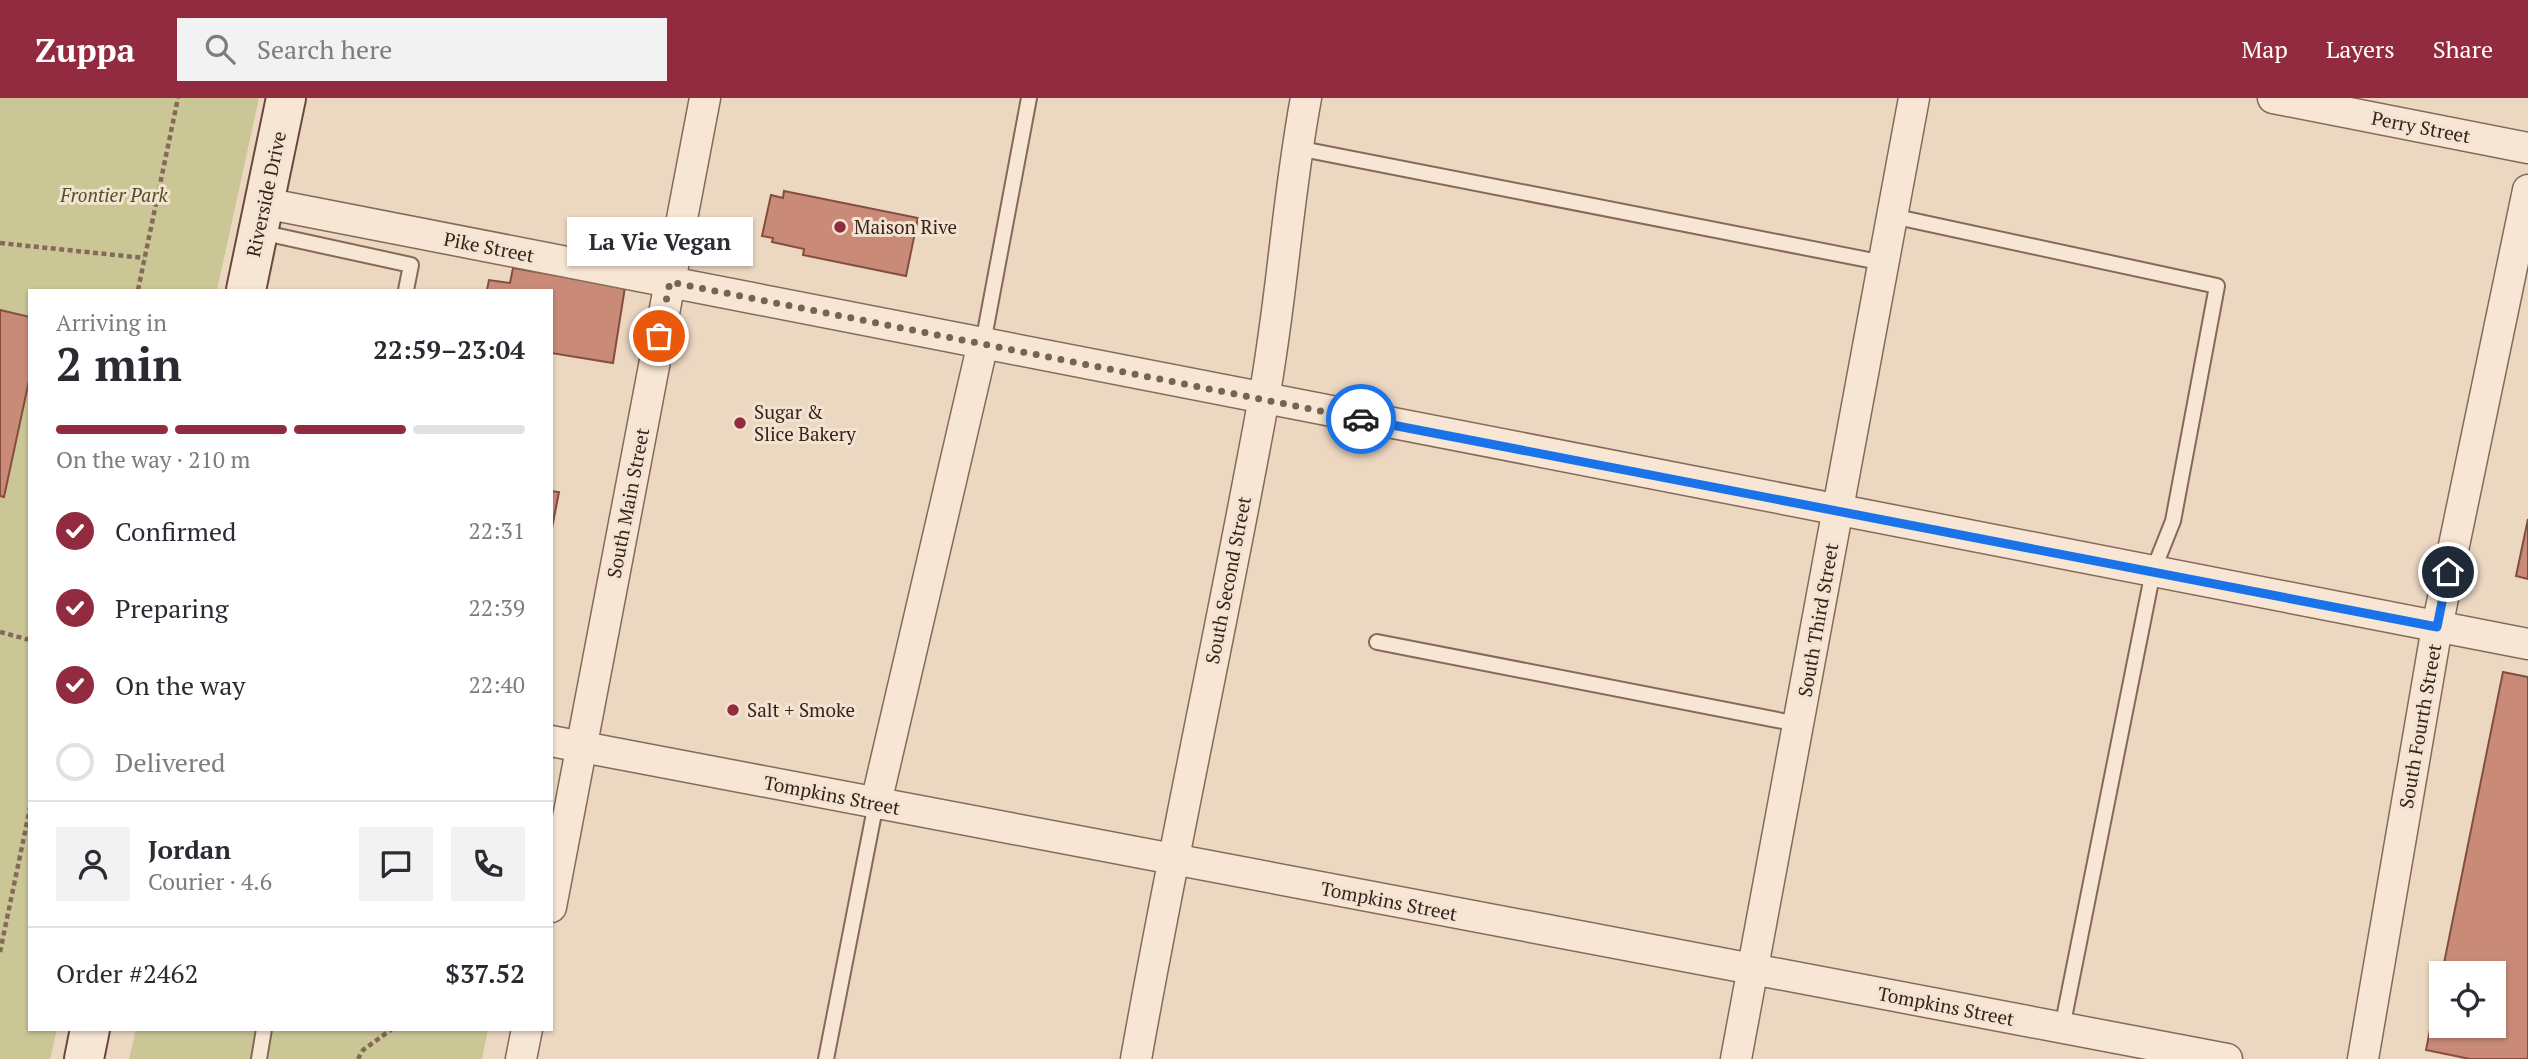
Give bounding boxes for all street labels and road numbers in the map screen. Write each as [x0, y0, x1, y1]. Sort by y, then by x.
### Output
street label: Perry Street [2370, 105, 2473, 148]
street label: Riverside Drive [240, 129, 291, 259]
street label: Pike Street [442, 226, 536, 268]
street label: South Main Street [601, 426, 654, 580]
street label: South Second Street [1199, 494, 1256, 666]
street label: South Third Street [1792, 541, 1843, 699]
street label: South Fourth Street [2393, 642, 2446, 810]
street label: Tompkins Street [762, 769, 902, 820]
street label: Tompkins Street [1319, 875, 1459, 926]
street label: Tompkins Street [1876, 980, 2016, 1031]

